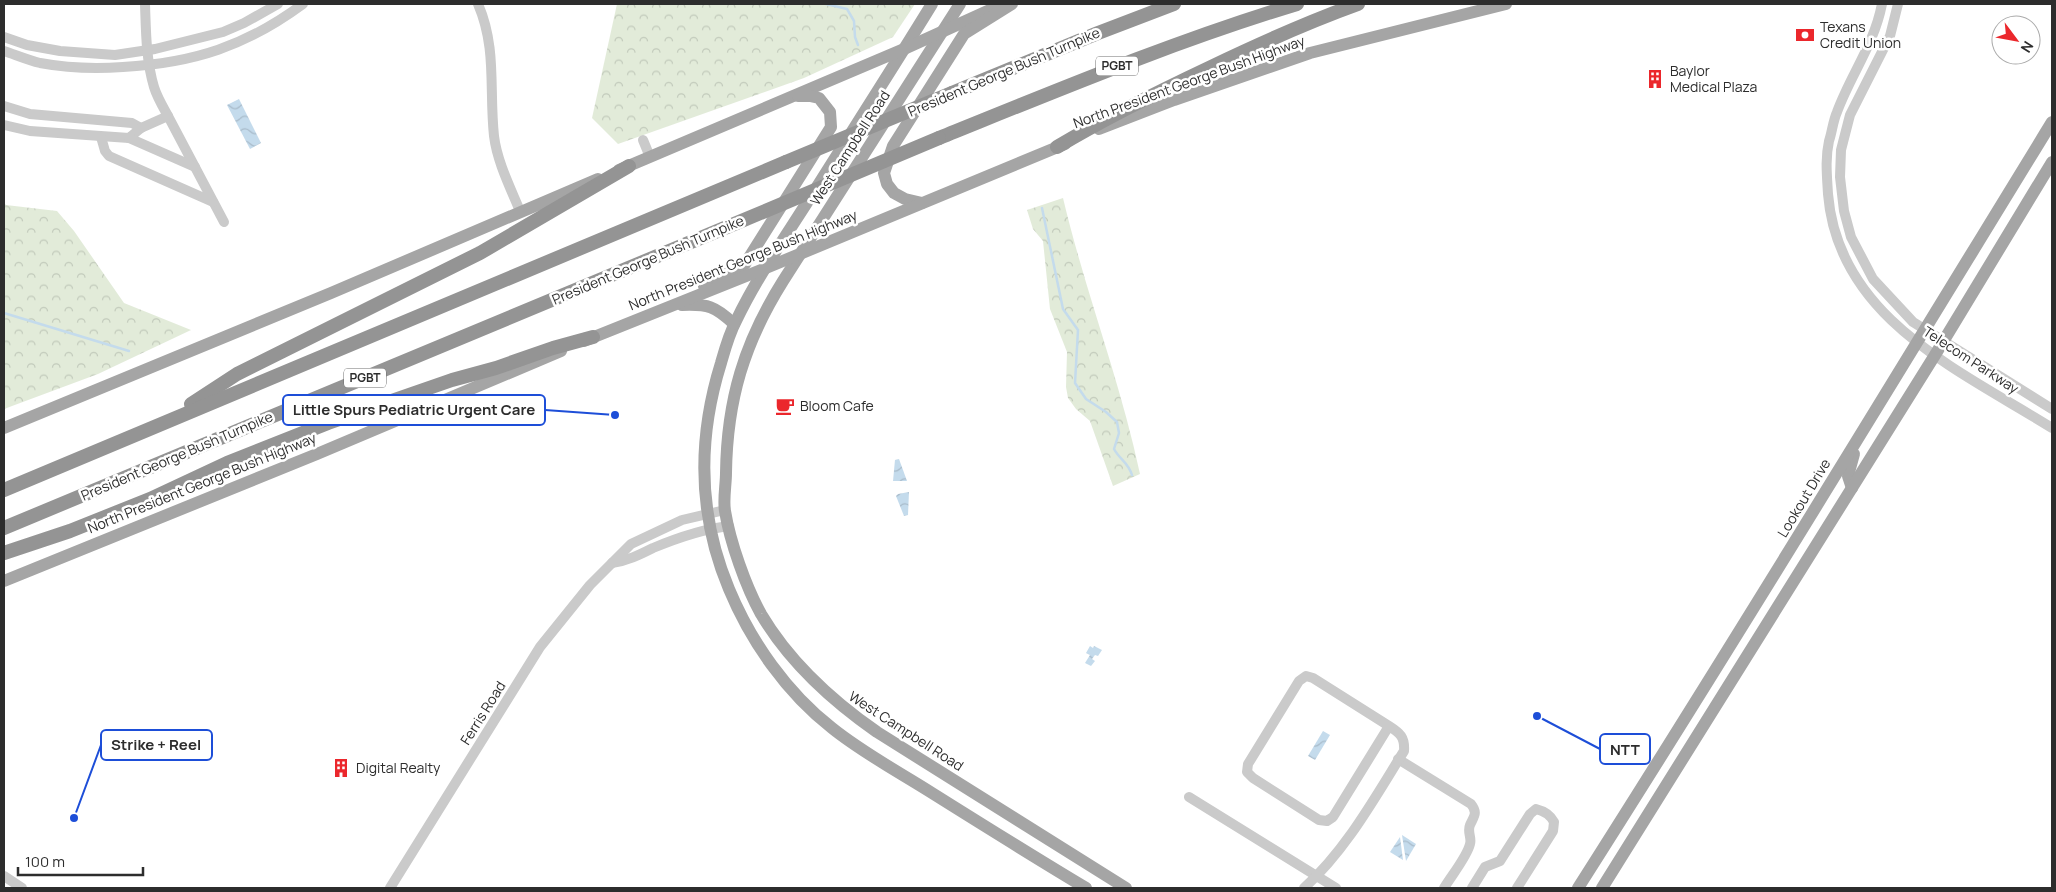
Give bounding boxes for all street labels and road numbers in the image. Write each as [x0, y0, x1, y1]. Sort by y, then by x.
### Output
street label: President George Bush Turnpike [905, 22, 1103, 121]
street label: North President George Bush Highway [1070, 30, 1308, 132]
road number: PGBT [1096, 56, 1138, 76]
street label: West Campbell Road [805, 87, 894, 209]
street label: North President George Bush Highway [626, 205, 861, 314]
street label: President George Bush Turnpike [549, 210, 747, 309]
street label: Telecom Parkway [1920, 322, 2023, 398]
road number: PGBT [344, 368, 386, 388]
street label: President George Bush Turnpike [78, 406, 276, 505]
street label: North President George Bush Highway [85, 428, 320, 537]
street label: Lookout Drive [1773, 455, 1834, 540]
street label: Ferris Road [456, 677, 510, 748]
street label: West Campbell Road [845, 686, 967, 775]

